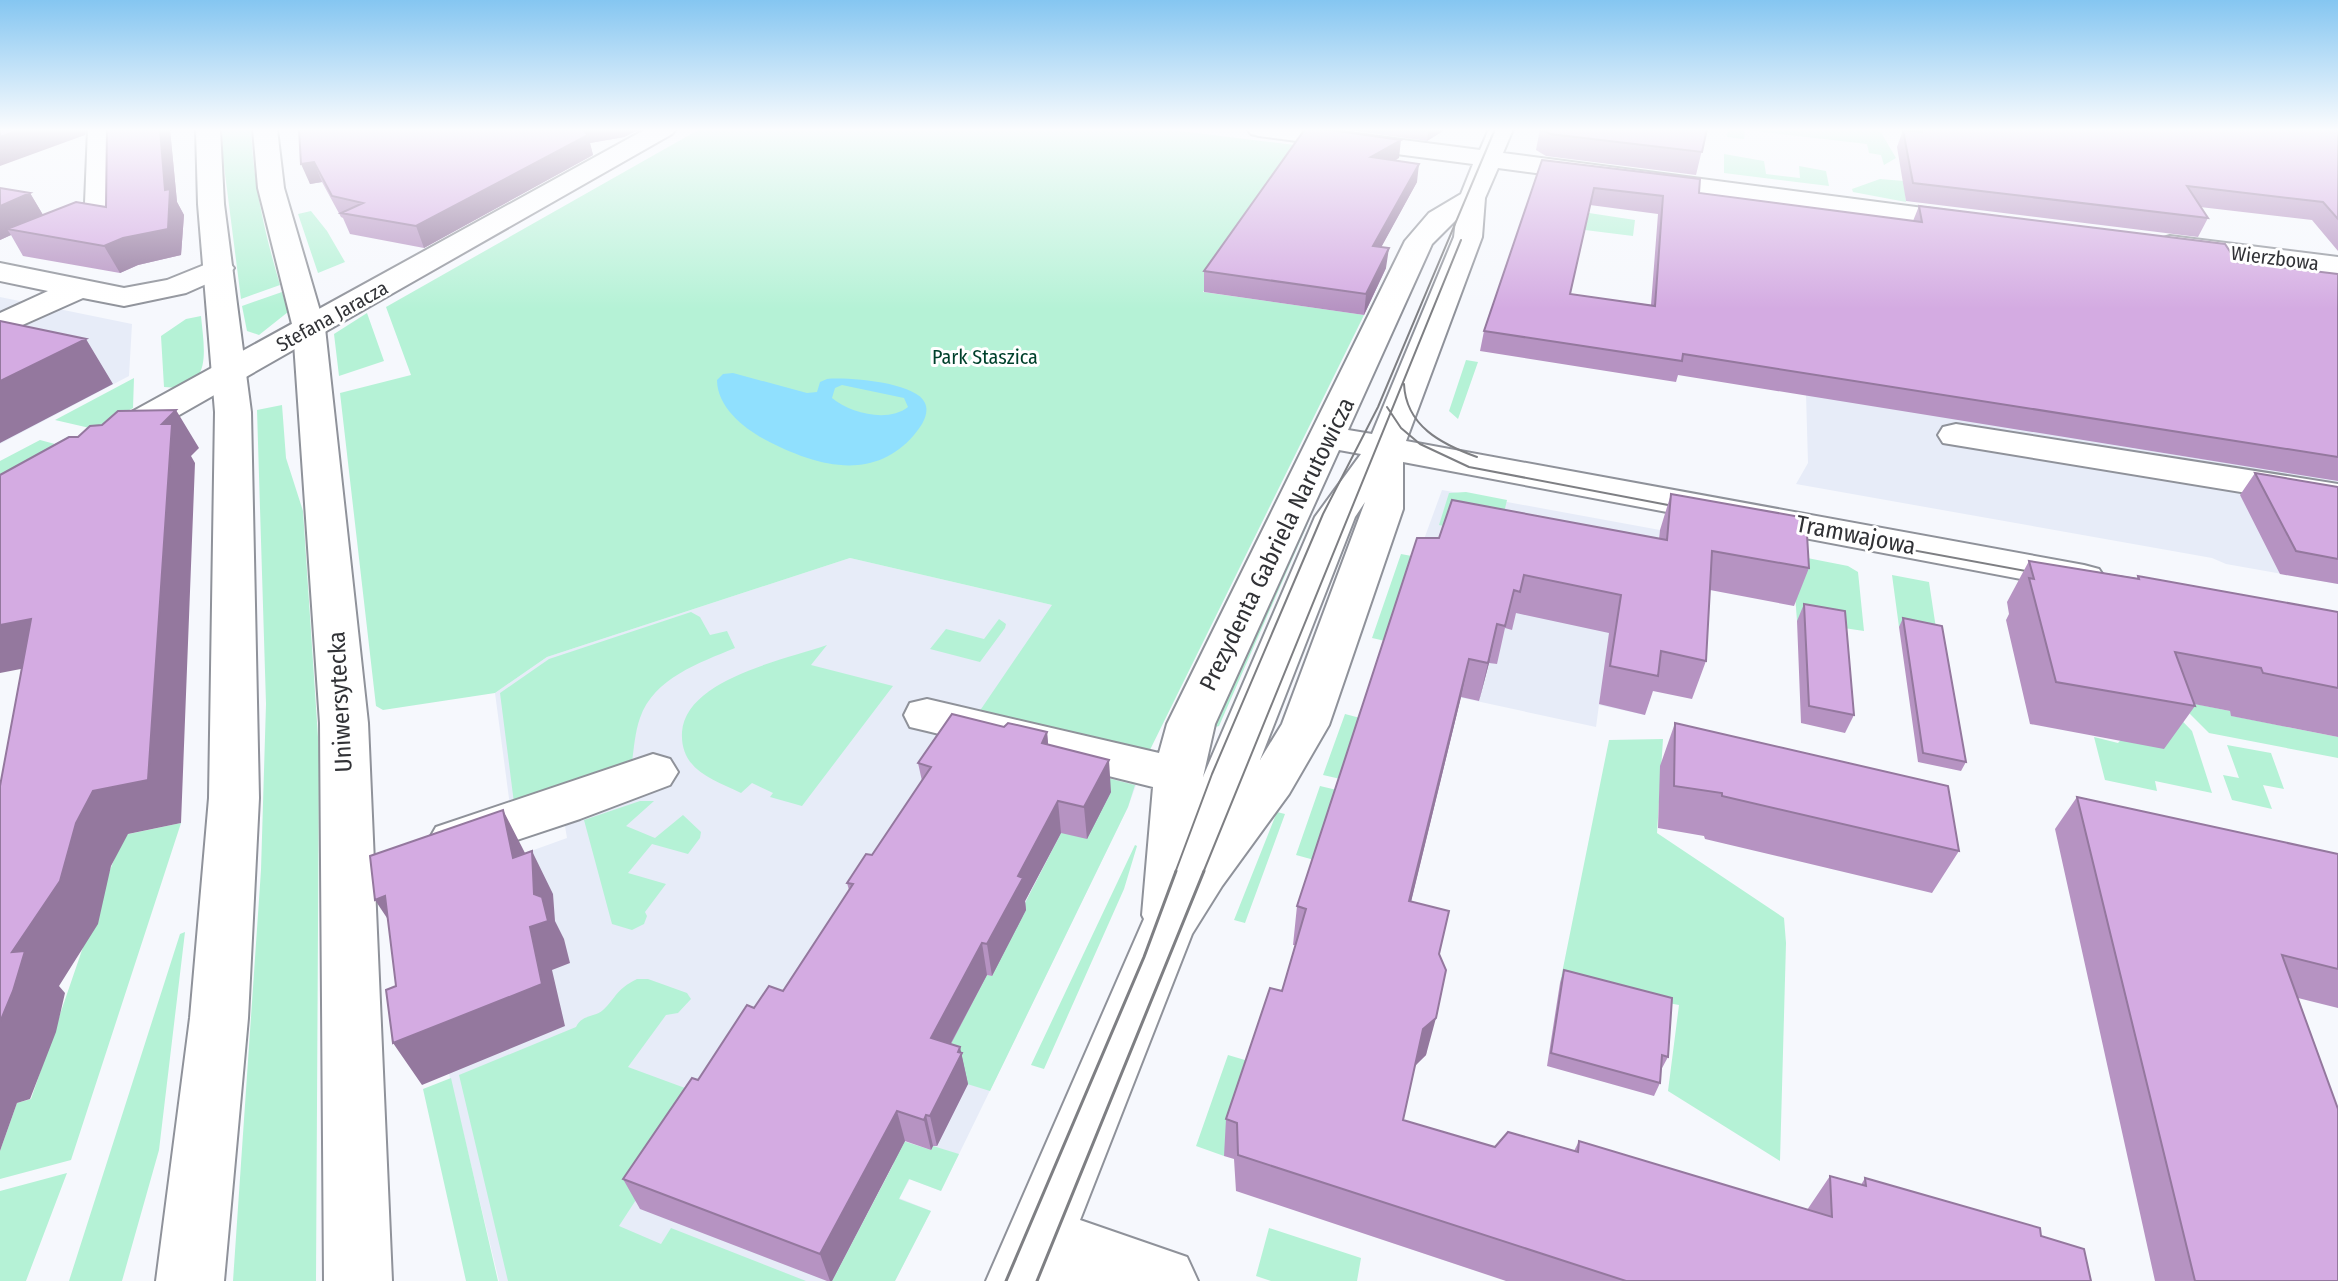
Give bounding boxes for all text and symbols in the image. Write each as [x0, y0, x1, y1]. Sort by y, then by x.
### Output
street label: Wierzbowa [2230, 241, 2320, 275]
street label: Stefana Jaracza [272, 275, 392, 357]
park label: Park Staszica [932, 345, 1038, 369]
street label: Prezydenta Gabriela Narutowicza [1194, 393, 1360, 695]
street label: Tramwajowa [1794, 510, 1918, 560]
street label: Uniwersytecka [322, 631, 358, 773]

